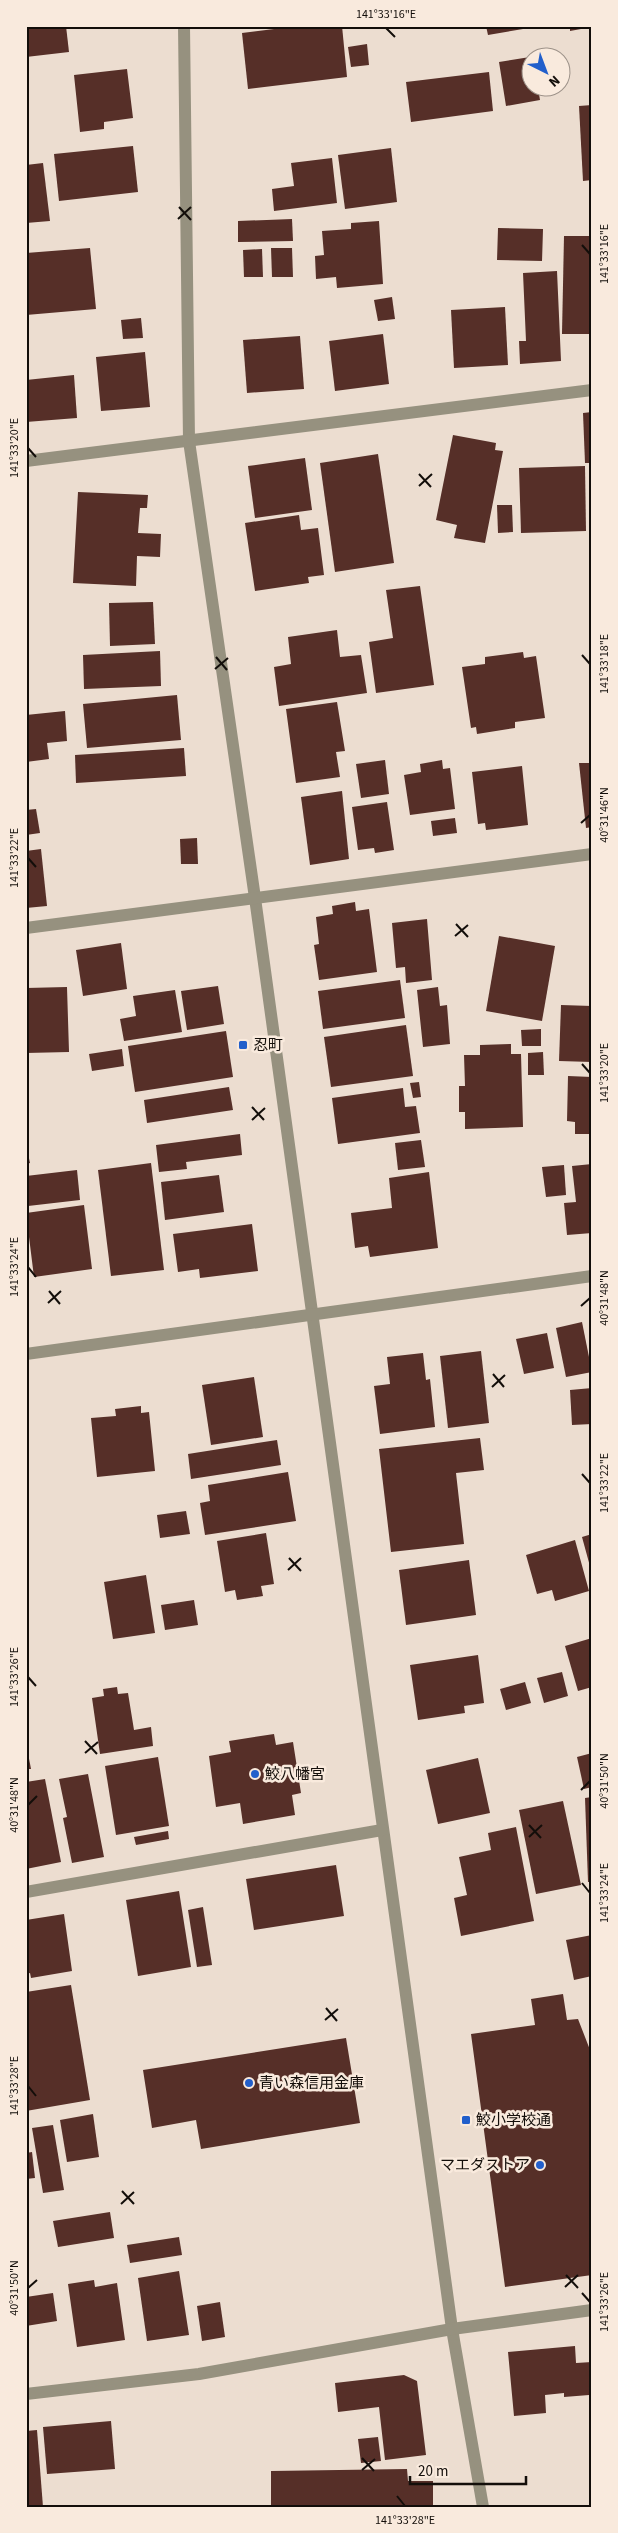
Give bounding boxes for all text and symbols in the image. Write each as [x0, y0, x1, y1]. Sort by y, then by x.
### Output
text: 141°33'16"E [356, 6, 416, 23]
north arrow [520, 48, 570, 98]
text: N [544, 70, 564, 91]
text: 141°33'16"E [596, 224, 613, 284]
text: 141°33'20"E [6, 418, 23, 478]
text: 141°33'18"E [596, 634, 613, 694]
text: 40°31'46"N [596, 787, 613, 843]
text: 141°33'22"E [6, 828, 23, 888]
place label: 忍町 [253, 1035, 283, 1056]
marker: 忍町 [237, 1039, 249, 1051]
text: 141°33'20"E [596, 1043, 613, 1103]
text: 141°33'24"E [6, 1237, 23, 1297]
text: 40°31'48"N [596, 1270, 613, 1326]
text: 141°33'22"E [596, 1453, 613, 1513]
text: 141°33'26"E [6, 1647, 23, 1707]
text: 40°31'50"N [596, 1753, 613, 1809]
place label: 鮫八幡宮 [265, 1764, 325, 1785]
marker: 鮫八幡宮 [249, 1768, 261, 1780]
text: 40°31'48"N [6, 1777, 23, 1833]
text: 141°33'24"E [596, 1863, 613, 1923]
text: 141°33'28"E [6, 2056, 23, 2116]
place label: 青い森信用金庫 [259, 2073, 364, 2094]
marker: 青い森信用金庫 [243, 2077, 255, 2089]
place label: 鮫小学校通 [476, 2110, 551, 2131]
marker: 鮫小学校通 [460, 2114, 472, 2126]
place label: マエダストア [440, 2155, 530, 2176]
marker: マエダストア [534, 2159, 546, 2171]
text: 40°31'50"N [6, 2260, 23, 2316]
text: 141°33'26"E [596, 2272, 613, 2332]
scale bar [410, 2453, 527, 2485]
text: 20 m [418, 2461, 448, 2482]
text: 141°33'28"E [375, 2512, 435, 2529]

